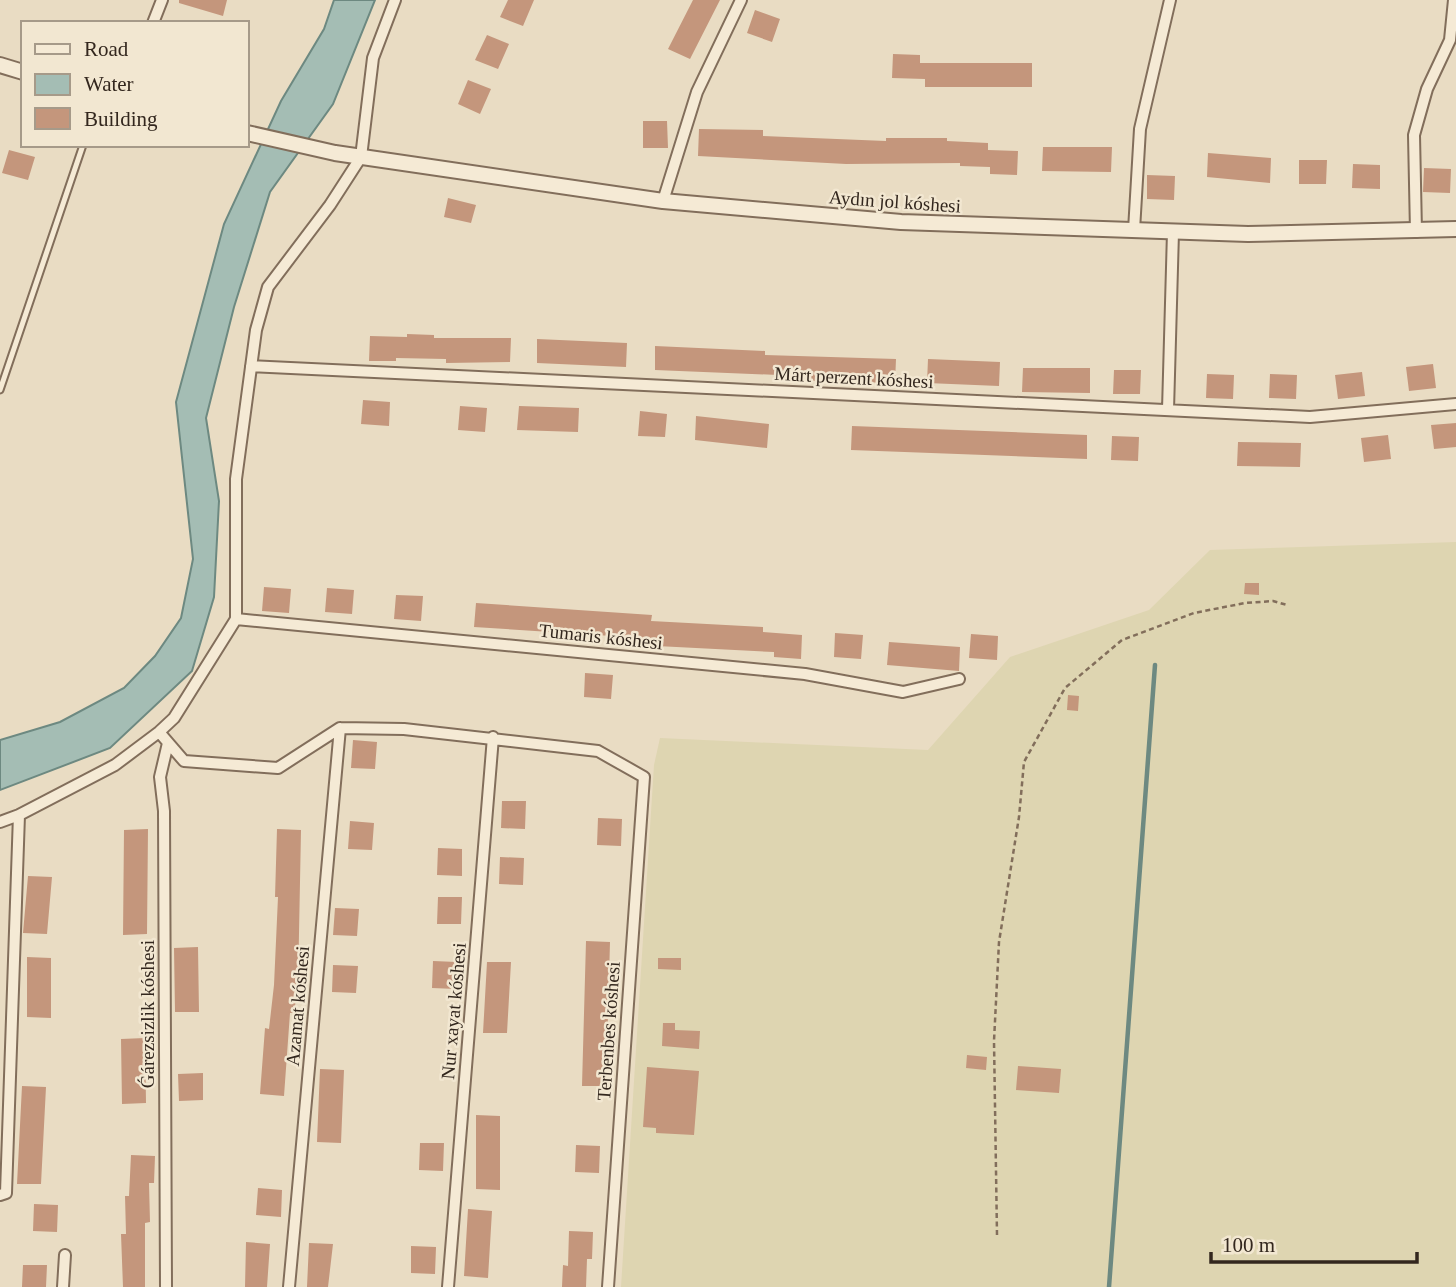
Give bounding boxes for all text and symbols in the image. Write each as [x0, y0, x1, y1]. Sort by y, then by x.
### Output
legend [21, 21, 248, 147]
text: Road [84, 37, 129, 61]
text: Water [84, 72, 134, 96]
text: Building [84, 107, 158, 131]
street label: Aydın jol kóshesi [828, 186, 962, 217]
street label: Márt perzent kóshesi [774, 363, 934, 392]
street label: Tumaris kóshesi [538, 620, 664, 653]
street label: Ǵárezsizlik kóshesi [137, 940, 158, 1088]
street label: Nur xayat kóshesi [437, 942, 470, 1080]
street label: Azamat kóshesi [282, 945, 313, 1067]
street label: Terbenbes kóshesi [593, 961, 624, 1101]
scale bar [1211, 1220, 1418, 1264]
text: 100 m [1222, 1233, 1275, 1257]

